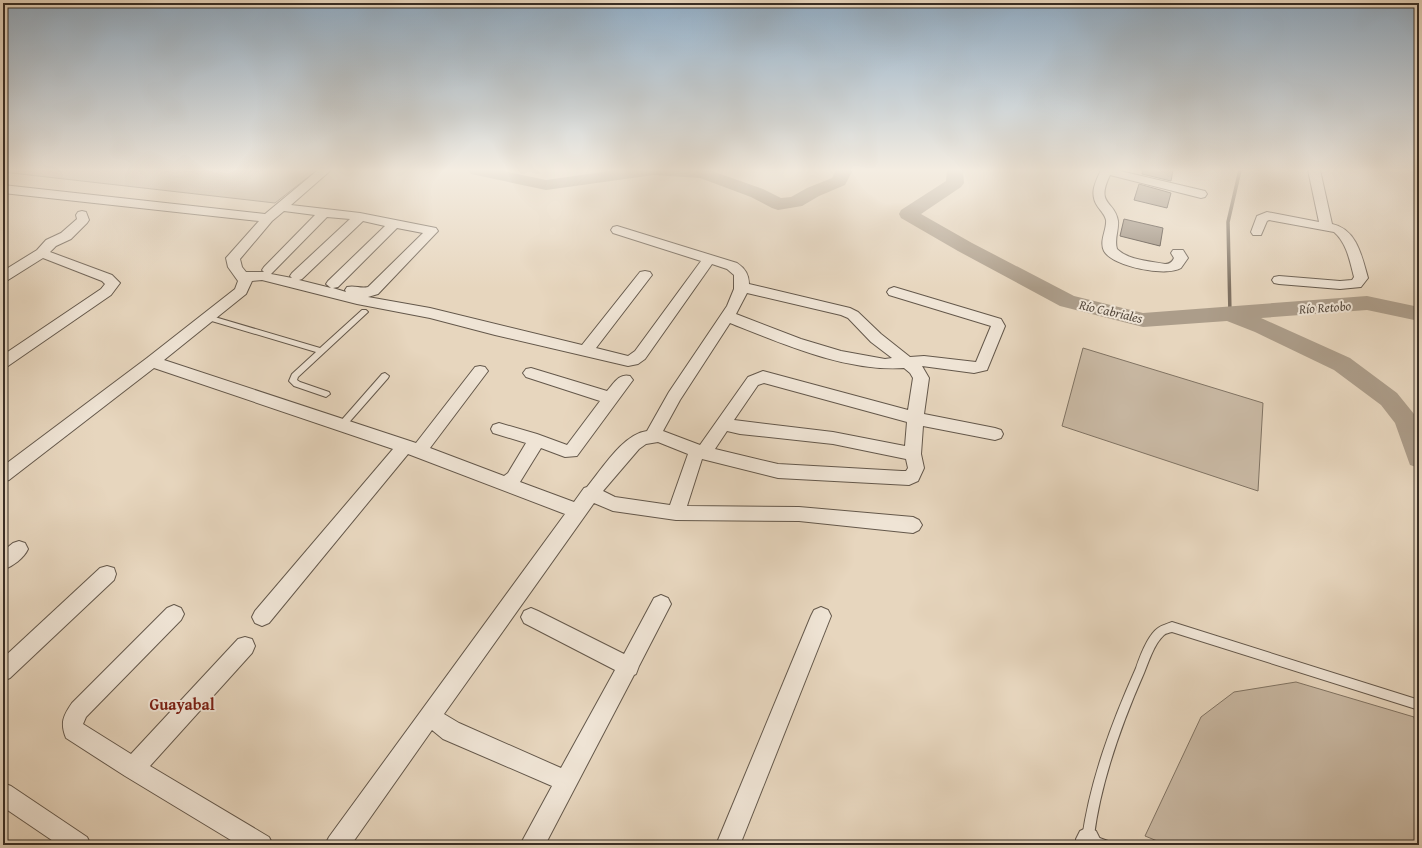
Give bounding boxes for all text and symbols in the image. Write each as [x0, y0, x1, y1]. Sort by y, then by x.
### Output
water label: Río Cabriales [1076, 295, 1145, 328]
water label: Río Retobo [1297, 296, 1352, 319]
district label: Guayabal [149, 692, 215, 716]

